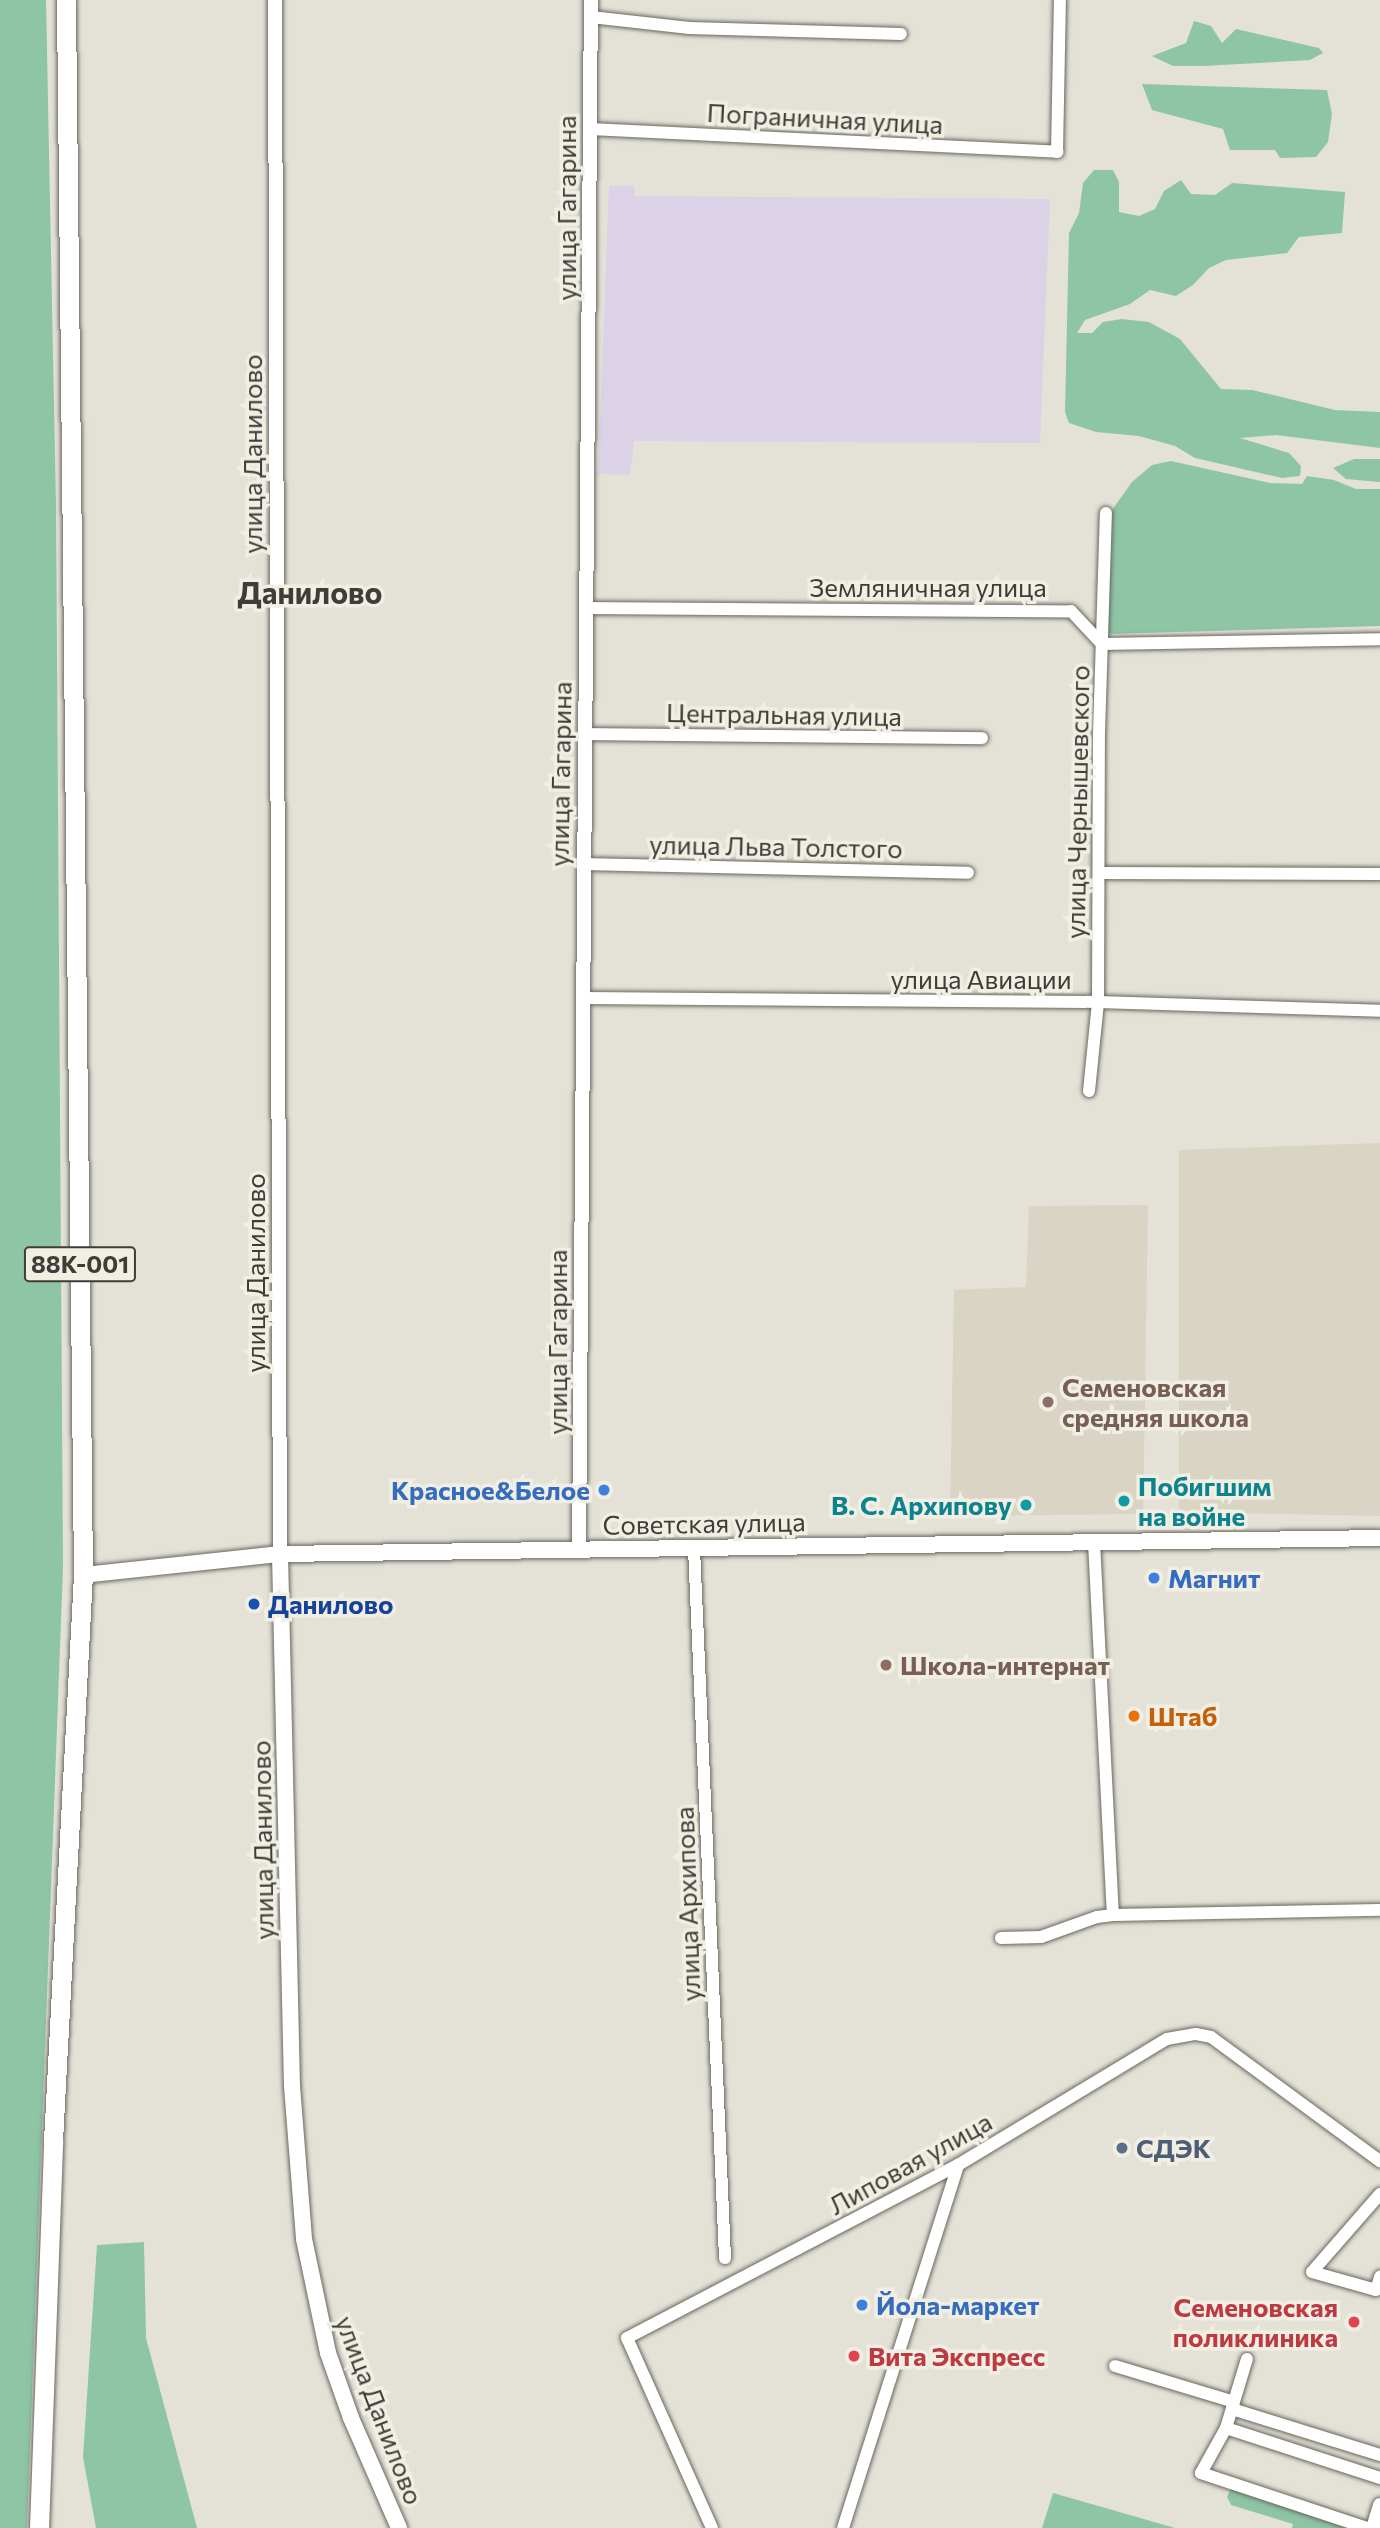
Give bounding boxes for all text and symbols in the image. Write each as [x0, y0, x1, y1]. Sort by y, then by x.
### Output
street label: Пограничная улица [706, 96, 944, 140]
street label: улица Гагарина [550, 115, 582, 301]
street label: улица Данилово [236, 354, 268, 554]
street label: Земляничная улица [809, 571, 1047, 603]
district label: Данилово [238, 574, 382, 610]
street label: улица Чернышевского [1059, 665, 1095, 939]
street label: улица Гагарина [543, 681, 577, 867]
street label: Центральная улица [666, 696, 902, 732]
street label: улица Льва Толстого [649, 828, 903, 864]
street label: улица Авиации [890, 963, 1072, 995]
street label: улица Данилово [239, 1173, 271, 1373]
road number: 88К-001 [22, 1244, 138, 1284]
street label: улица Гагарина [541, 1249, 573, 1435]
place label: Семеновская средняя школа [1062, 1371, 1249, 1432]
marker: Семеновская средняя школа [1040, 1394, 1056, 1410]
place label: Побигшим на войне [1138, 1470, 1272, 1532]
place label: Красное&Белое [391, 1474, 590, 1506]
marker: Красное&Белое [596, 1482, 612, 1498]
place label: В. С. Архипову [831, 1489, 1012, 1521]
marker: Побигшим на войне [1116, 1493, 1132, 1509]
marker: В. С. Архипову [1018, 1497, 1034, 1513]
street label: Советская улица [602, 1506, 806, 1540]
place label: Магнит [1168, 1562, 1261, 1594]
marker: Магнит [1146, 1570, 1162, 1586]
place label: Данилово [268, 1588, 393, 1620]
marker: Данилово [246, 1596, 262, 1612]
place label: Школа-интернат [900, 1649, 1110, 1681]
marker: Школа-интернат [878, 1657, 894, 1673]
place label: Штаб [1148, 1700, 1217, 1732]
marker: Штаб [1126, 1708, 1142, 1724]
street label: улица Данилово [245, 1740, 279, 1940]
street label: улица Архипова [668, 1806, 706, 2002]
street label: Липовая улица [823, 2105, 997, 2221]
place label: СДЭК [1136, 2132, 1211, 2164]
marker: СДЭК [1114, 2140, 1130, 2156]
place label: Йола-маркет [876, 2289, 1040, 2321]
place label: Семеновская поликлиника [1173, 2291, 1338, 2352]
marker: Йола-маркет [854, 2297, 870, 2313]
street label: улица Данилово [330, 2311, 430, 2509]
marker: Семеновская поликлиника [1344, 2312, 1364, 2332]
place label: Вита Экспресс [868, 2340, 1045, 2372]
marker: Вита Экспресс [846, 2348, 862, 2364]

